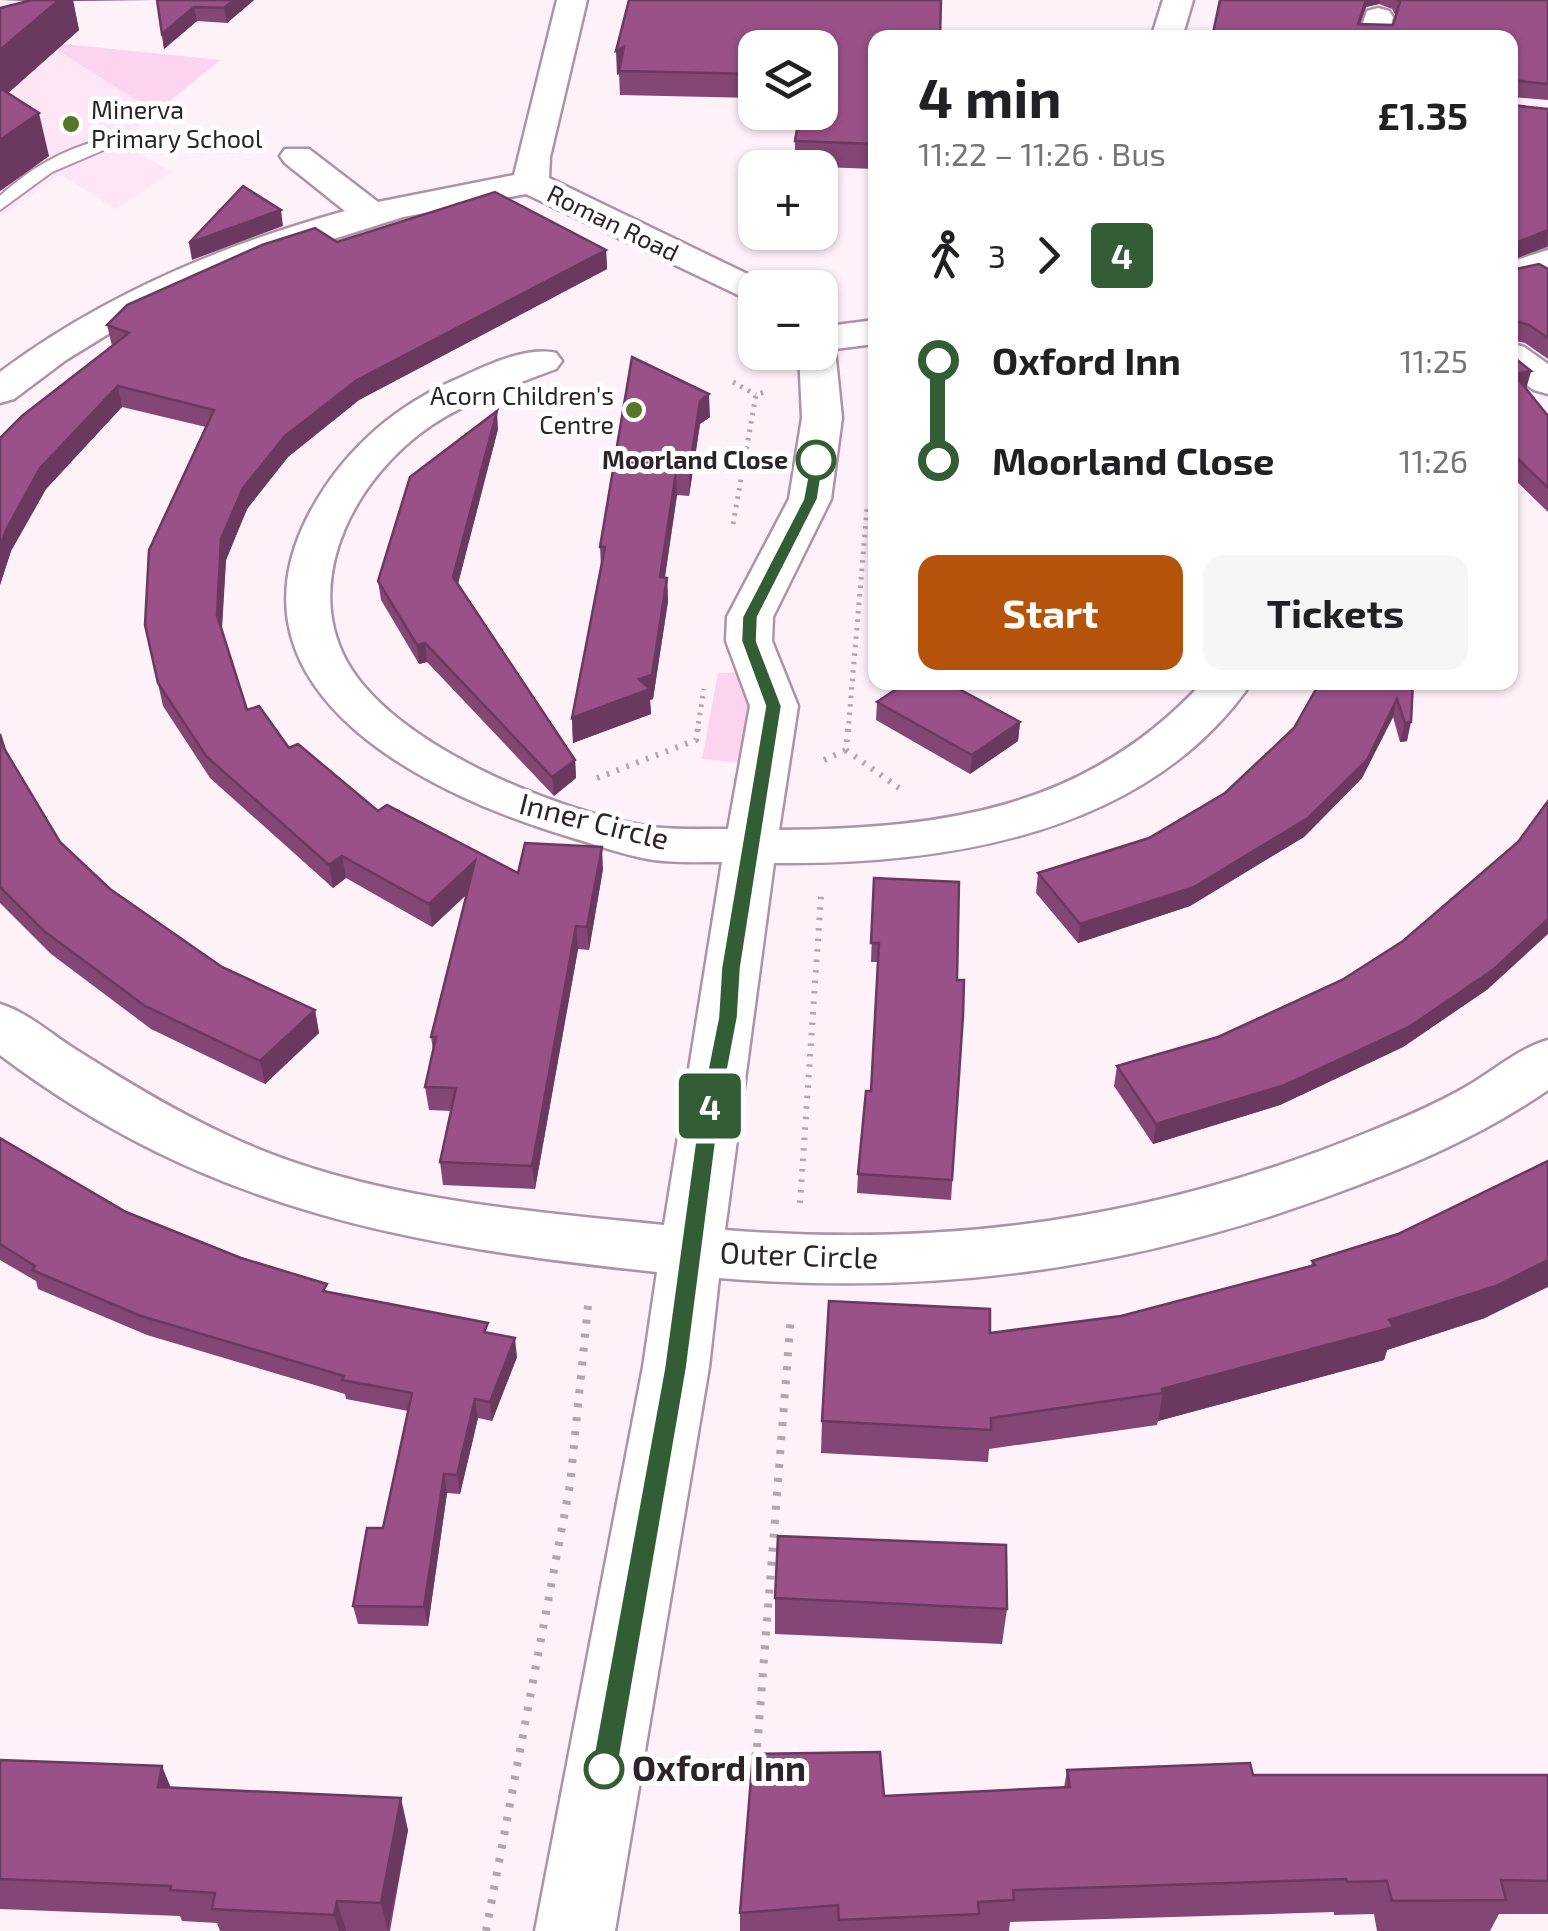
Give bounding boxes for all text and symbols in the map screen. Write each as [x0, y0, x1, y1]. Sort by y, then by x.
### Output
map controls [738, 30, 838, 370]
button: layers [738, 30, 838, 130]
text: 4 min [918, 63, 1062, 129]
text: £1.35 [1378, 92, 1468, 138]
place label: Minerva Primary School [91, 94, 263, 153]
marker: Minerva Primary School [60, 113, 82, 135]
text: 11:22 – 11:26 · Bus [918, 134, 1166, 172]
button: + [738, 150, 838, 250]
street label: Roman Road [543, 177, 684, 267]
icon: walk [918, 228, 973, 283]
icon: forward [1021, 228, 1076, 283]
text: 4 [1111, 234, 1133, 276]
text: 3 [988, 236, 1006, 274]
button: − [738, 270, 838, 370]
text: Oxford Inn [992, 337, 1181, 383]
text: 11:25 [1400, 341, 1468, 379]
place label: Acorn Children's Centre [430, 380, 614, 439]
marker: Acorn Children's Centre [623, 399, 645, 421]
text: Moorland Close [992, 437, 1275, 483]
marker: Moorland Close [797, 441, 835, 479]
text: 11:26 [1399, 441, 1468, 479]
place label: Moorland Close [602, 444, 788, 474]
button: Start [918, 555, 1183, 670]
button: Tickets [1203, 555, 1468, 670]
street label: Inner Circle [516, 784, 673, 856]
line badge: 4 [678, 1074, 742, 1138]
text: 4 [699, 1085, 721, 1127]
street label: Outer Circle [719, 1233, 879, 1275]
place label: Oxford Inn [632, 1746, 806, 1788]
marker: Oxford Inn [585, 1750, 623, 1788]

